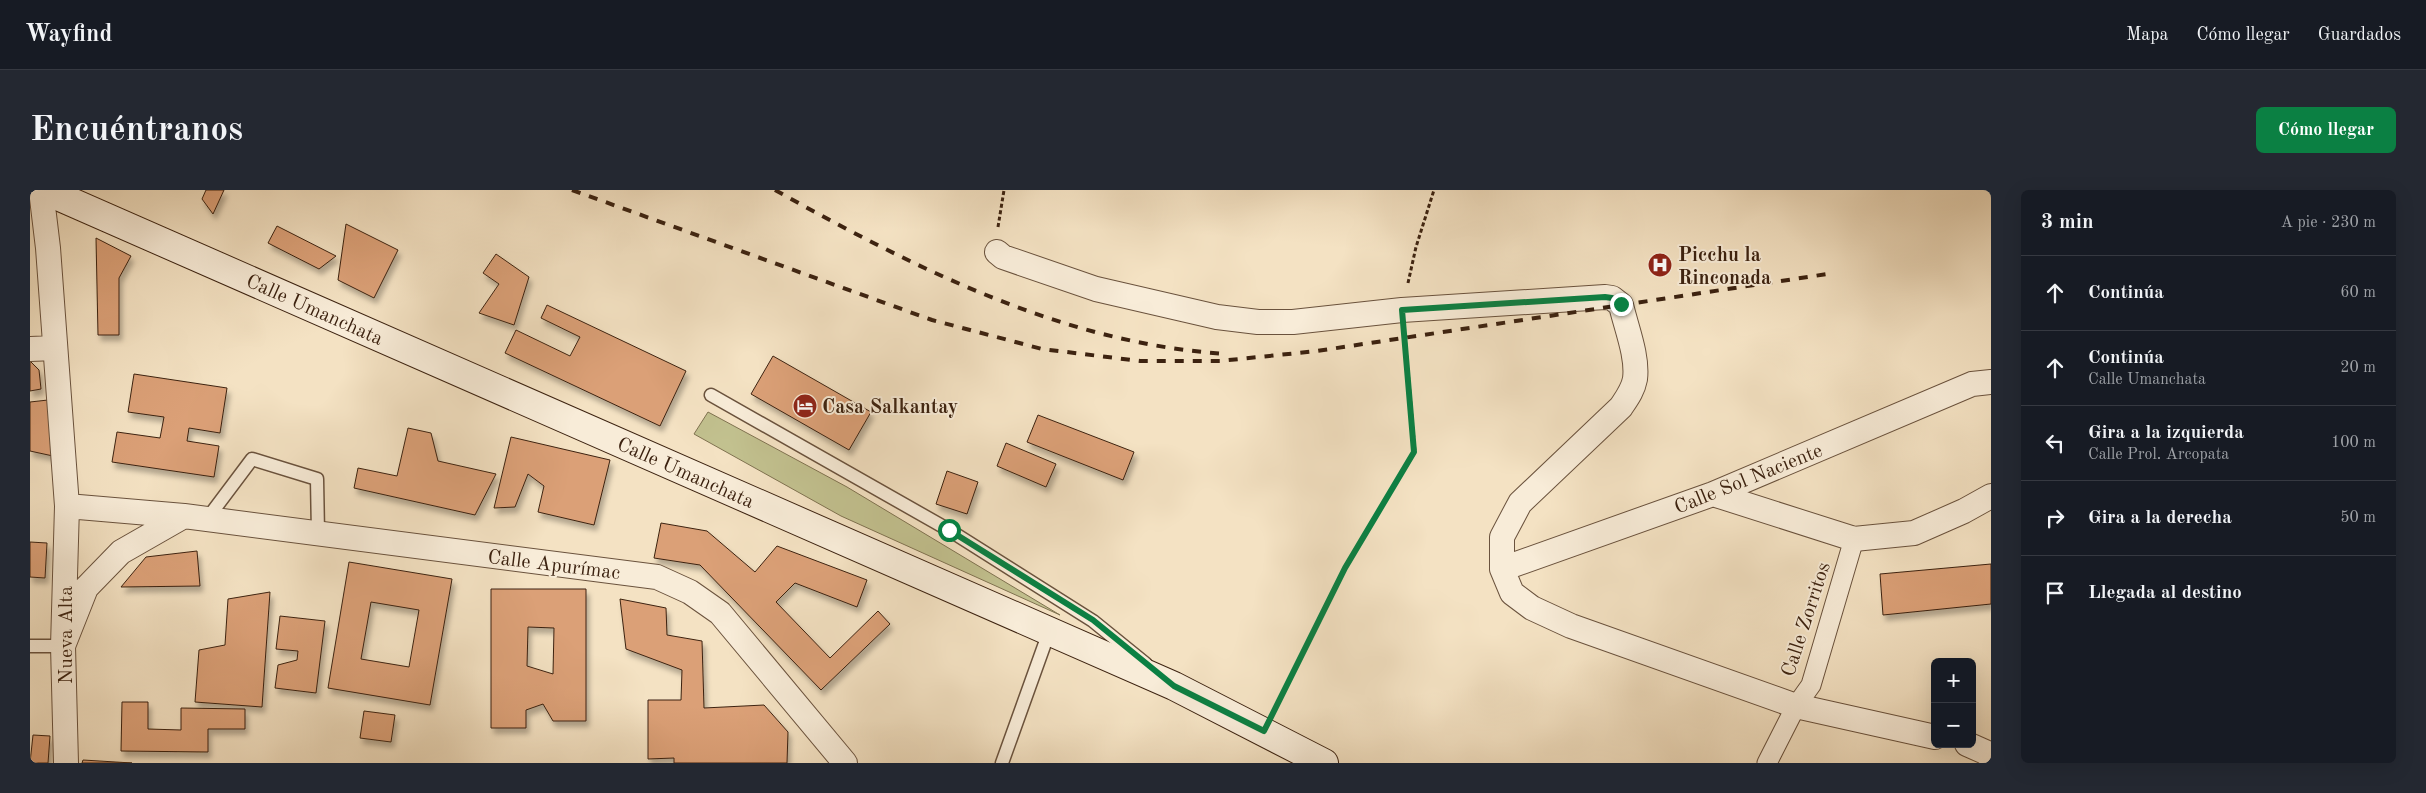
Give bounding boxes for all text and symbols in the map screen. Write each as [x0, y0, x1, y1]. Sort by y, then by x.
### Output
text: Wayfind [25, 23, 112, 47]
text: Mapa [2126, 26, 2168, 44]
text: Cómo llegar [2196, 26, 2290, 44]
text: Guardados [2318, 26, 2401, 44]
button: Cómo llegar [2256, 107, 2396, 153]
text: Encuéntranos [30, 113, 243, 148]
text: 3 min [2041, 212, 2094, 233]
text: A pie · 230 m [2281, 215, 2376, 231]
place label: Picchu la Rinconada [1678, 246, 1771, 289]
hospital icon: Picchu la Rinconada [1647, 252, 1673, 278]
street label: Calle Umanchata [243, 272, 386, 350]
icon: ahead [2041, 279, 2069, 307]
text: Continúa [2088, 284, 2164, 303]
text: 60 m [2340, 285, 2376, 301]
route end [1610, 293, 1633, 316]
text: Continúa [2088, 349, 2164, 368]
icon: ahead [2041, 354, 2069, 382]
text: 20 m [2340, 360, 2376, 376]
text: Calle Umanchata [2088, 372, 2206, 388]
hotel icon: Casa Salkantay [792, 393, 818, 419]
place label: Casa Salkantay [822, 398, 958, 418]
text: Gira a la izquierda [2088, 424, 2244, 443]
icon: left [2041, 429, 2069, 457]
street label: Calle Umanchata [614, 435, 757, 513]
text: 100 m [2331, 435, 2376, 451]
street label: Calle Sol Naciente [1672, 441, 1826, 519]
text: Calle Prol. Arcopata [2088, 447, 2229, 463]
icon: right [2041, 504, 2069, 532]
text: Gira a la derecha [2088, 509, 2232, 528]
text: 50 m [2340, 510, 2376, 526]
route start [938, 519, 961, 542]
street label: Calle Apurímac [486, 548, 621, 584]
street label: Calle Zorritos [1779, 560, 1835, 679]
icon: arrive [2041, 579, 2069, 607]
text: Llegada al destino [2088, 584, 2242, 603]
street label: Nueva Alta [57, 586, 77, 684]
map controls [1931, 658, 1976, 748]
button: + [1931, 658, 1976, 703]
button: − [1931, 703, 1976, 748]

